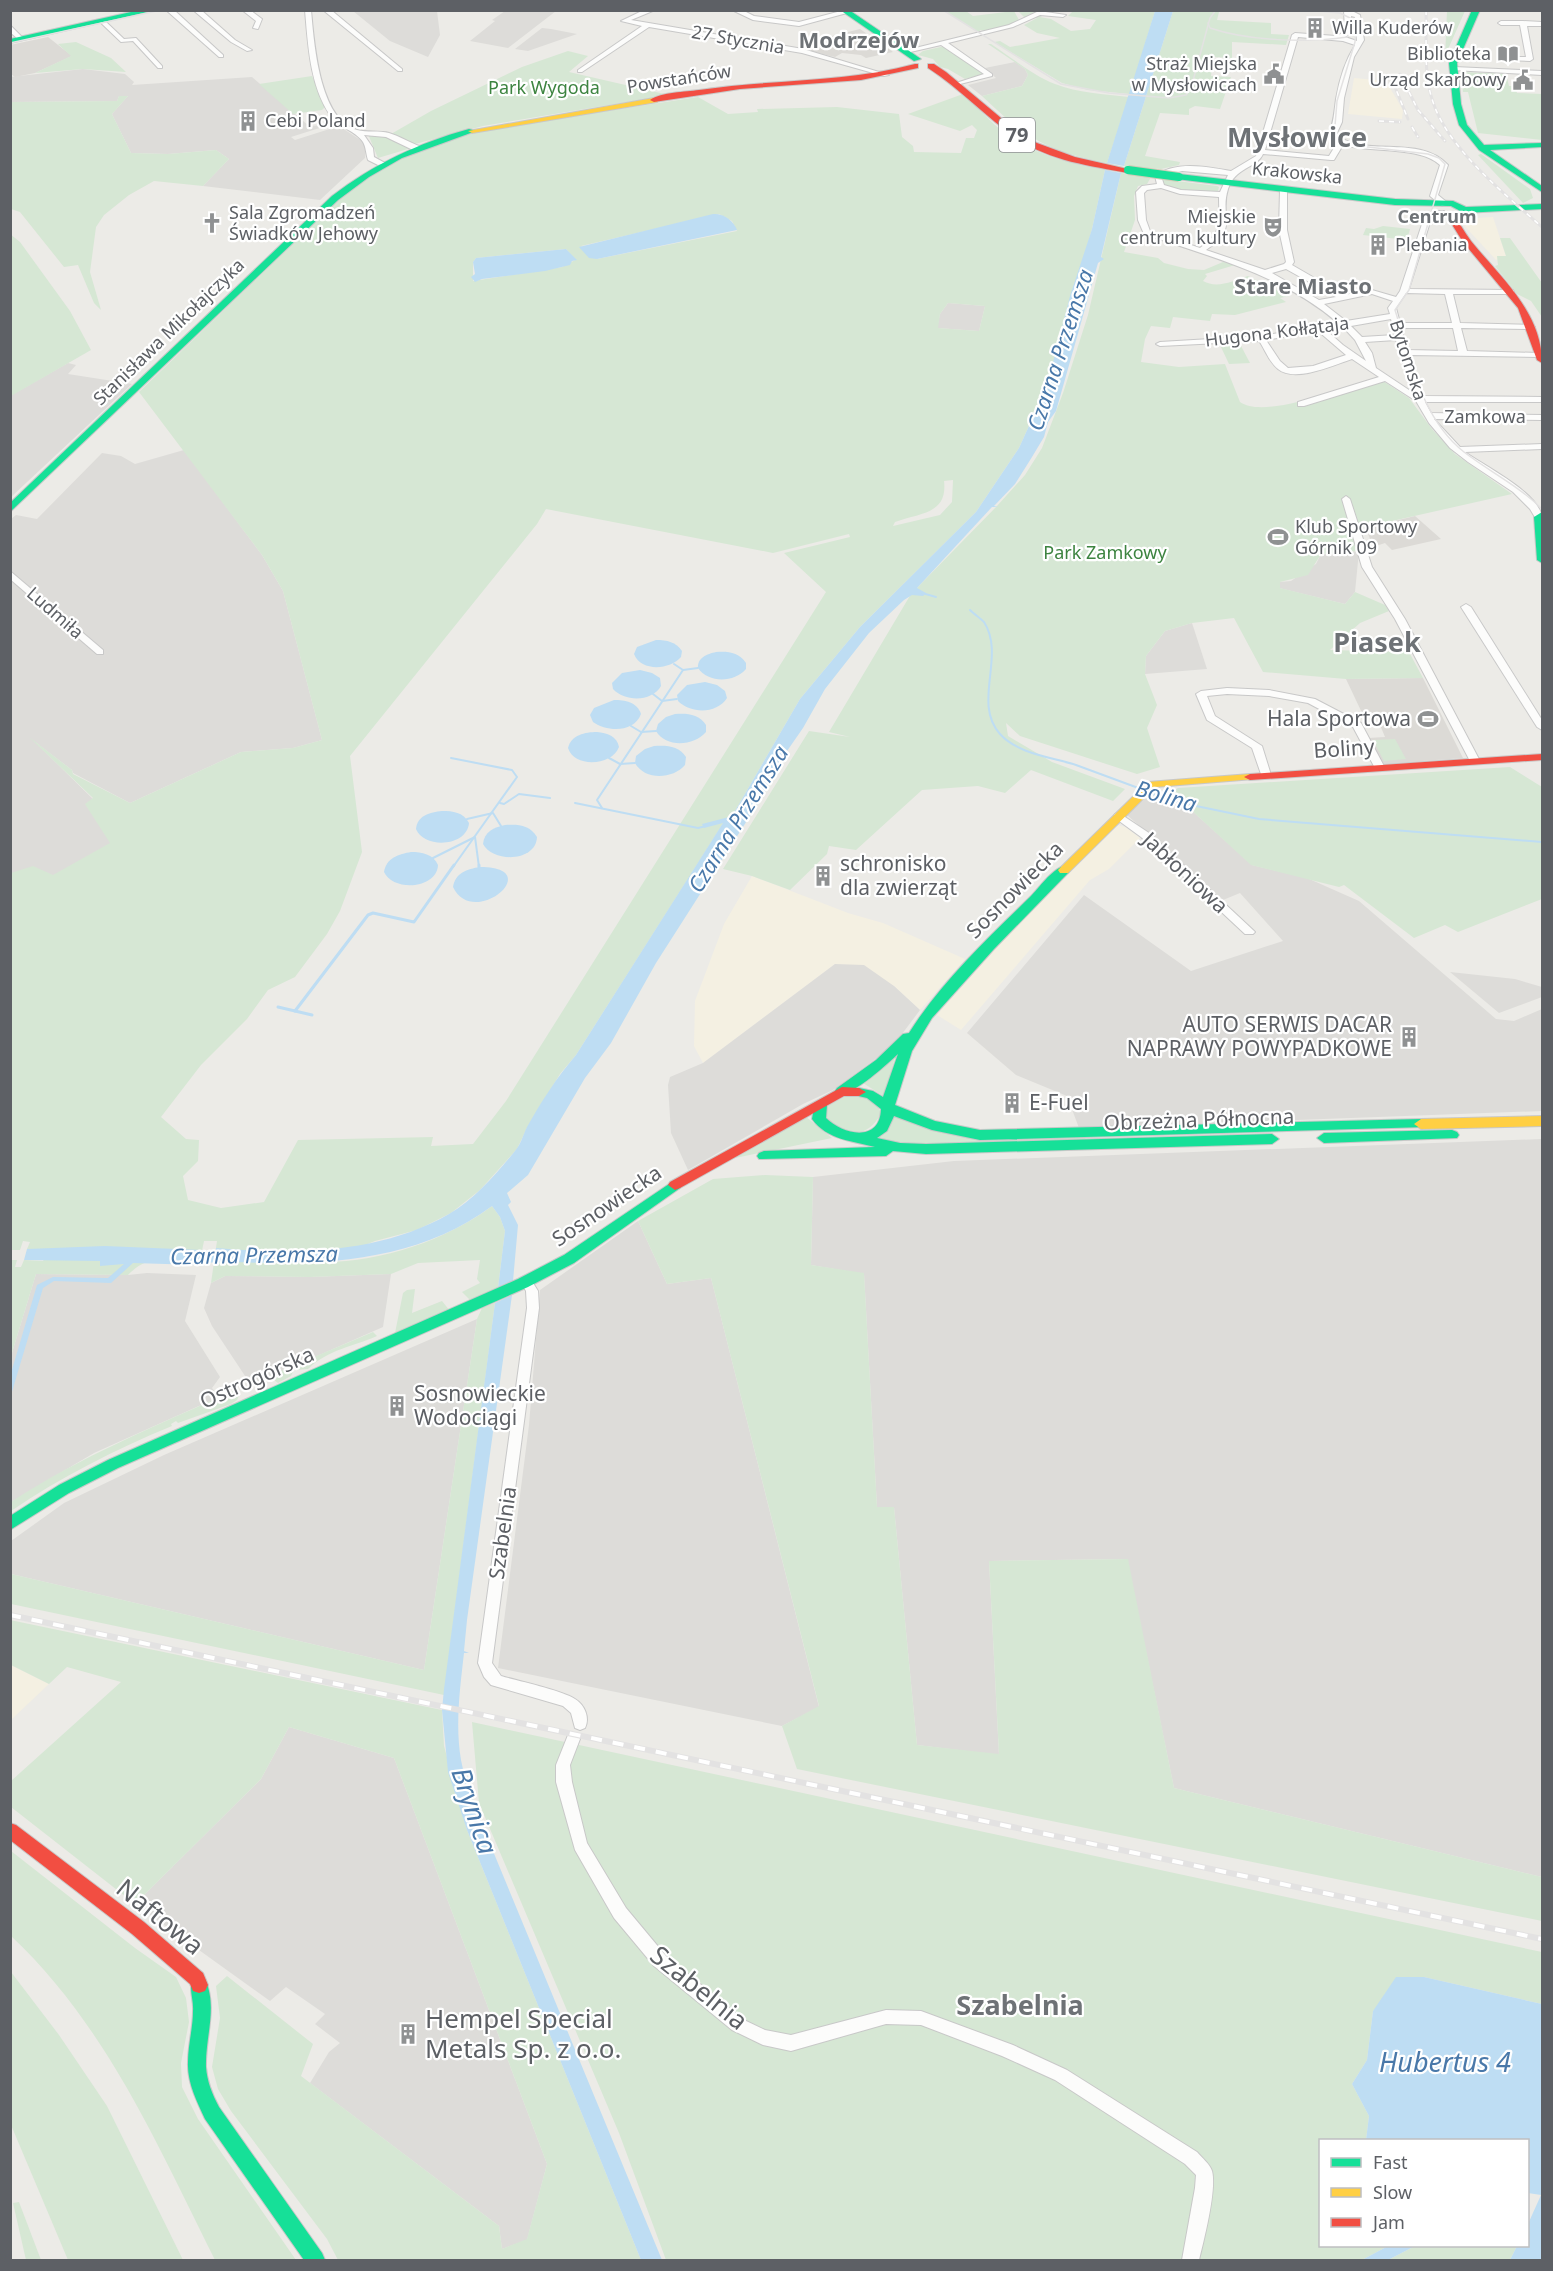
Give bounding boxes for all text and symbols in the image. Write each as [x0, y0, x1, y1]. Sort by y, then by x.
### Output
place label: Willa Kuderów [1332, 15, 1453, 39]
building icon: Willa Kuderów [1303, 16, 1327, 40]
street label: 27 Stycznia [690, 19, 786, 59]
district label: Modrzejów [799, 24, 920, 54]
place label: Biblioteka [1407, 41, 1491, 65]
library icon: Biblioteka [1496, 42, 1520, 66]
place label: Straż Miejska w Mysłowicach [1132, 51, 1257, 96]
street label: Powstańców [625, 58, 733, 98]
public building icon: Straż Miejska w Mysłowicach [1262, 62, 1286, 86]
place label: Urząd Skarbowy [1369, 67, 1507, 91]
public building icon: Urząd Skarbowy [1511, 68, 1535, 92]
park label: Park Wygoda [488, 75, 600, 99]
place label: Cebi Poland [265, 108, 366, 132]
building icon: Cebi Poland [236, 109, 260, 133]
road number: 79 [999, 118, 1035, 152]
district label: Mysłowice [1227, 118, 1367, 155]
street label: Krakowska [1251, 155, 1344, 189]
place label: Sala Zgromadzeń Świadków Jehowy [229, 200, 379, 245]
place label: Miejskie centrum kultury [1120, 204, 1257, 249]
district label: Centrum [1397, 204, 1477, 228]
church icon: Sala Zgromadzeń Świadków Jehowy [200, 211, 224, 235]
theatre icon: Miejskie centrum kultury [1261, 215, 1285, 239]
place label: Plebania [1395, 232, 1468, 256]
building icon: Plebania [1366, 233, 1390, 257]
street label: Stanisława Mikołajczyka [88, 253, 249, 410]
water label: Czarna Przemsza [1019, 265, 1099, 434]
district label: Stare Miasto [1234, 270, 1372, 300]
street label: Hugona Kołłątaja [1203, 310, 1350, 352]
street label: Bytomska [1385, 316, 1433, 403]
street label: Zamkowa [1444, 404, 1526, 428]
place label: Klub Sportowy Górnik 09 [1295, 514, 1418, 559]
sports icon: Klub Sportowy Górnik 09 [1266, 525, 1290, 549]
park label: Park Zamkowy [1043, 540, 1168, 564]
street label: Ludmiła [22, 581, 89, 644]
district label: Piasek [1333, 623, 1421, 660]
place label: Hala Sportowa [1267, 704, 1411, 732]
sports icon: Hala Sportowa [1416, 707, 1440, 731]
street label: Boliny [1313, 732, 1376, 764]
water label: Czarna Przemsza [680, 739, 795, 898]
water label: Bolina [1132, 772, 1201, 818]
street label: Jabłoniowa [1135, 824, 1235, 919]
street label: Sosnowiecka [960, 835, 1069, 944]
place label: schronisko dla zwierząt [840, 849, 958, 901]
building icon: schronisko dla zwierząt [811, 864, 835, 888]
place label: AUTO SERWIS DACAR NAPRAWY POWYPADKOWE [1127, 1010, 1392, 1062]
building icon: AUTO SERWIS DACAR NAPRAWY POWYPADKOWE [1397, 1025, 1421, 1049]
place label: E-Fuel [1029, 1088, 1089, 1116]
building icon: E-Fuel [1000, 1091, 1024, 1115]
street label: Obrzeżna Północna [1103, 1102, 1295, 1136]
street label: Sosnowiecka [546, 1158, 667, 1252]
water label: Czarna Przemsza [170, 1238, 339, 1270]
street label: Ostrogórska [195, 1339, 318, 1415]
place label: Sosnowieckie Wodociągi [414, 1379, 546, 1431]
building icon: Sosnowieckie Wodociągi [385, 1394, 409, 1418]
street label: Szabelnia [482, 1485, 522, 1581]
water label: Brynica [443, 1762, 508, 1859]
street label: Naftowa [109, 1870, 212, 1963]
street label: Szabelnia [643, 1937, 756, 2038]
district label: Szabelnia [956, 1986, 1084, 2023]
place label: Hempel Special Metals Sp. z o.o. [425, 2000, 622, 2066]
building icon: Hempel Special Metals Sp. z o.o. [396, 2022, 420, 2046]
water label: Hubertus 4 [1379, 2043, 1511, 2080]
legend [1319, 2139, 1529, 2247]
text: Fast [1373, 2150, 1408, 2174]
text: Slow [1373, 2180, 1412, 2204]
text: Jam [1371, 2210, 1405, 2234]

